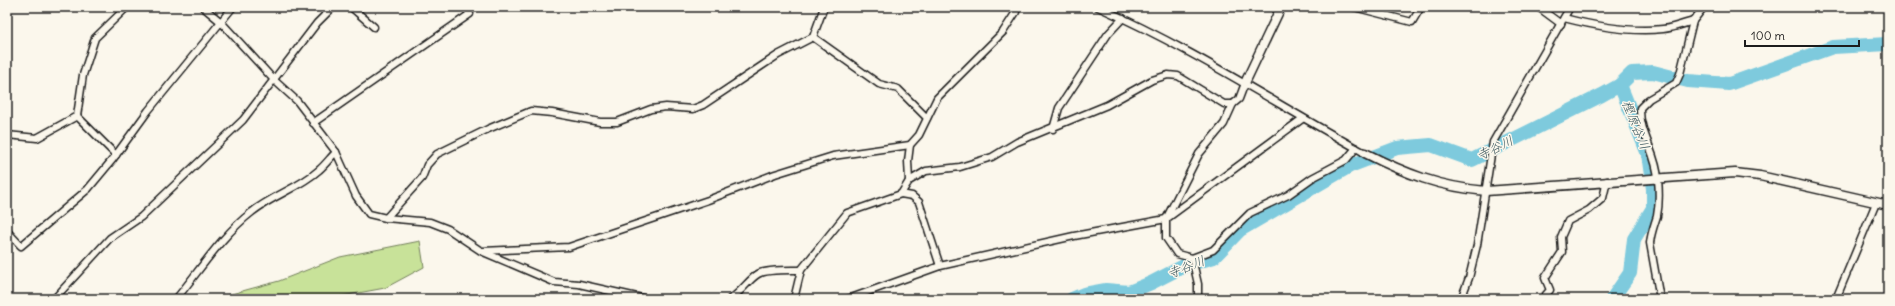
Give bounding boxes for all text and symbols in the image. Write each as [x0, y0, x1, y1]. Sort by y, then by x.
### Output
scale bar [1745, 22, 1859, 48]
text: 100 m [1751, 28, 1785, 43]
water label: 樫原谷川 [1618, 98, 1654, 152]
water label: 寺谷川 [1474, 132, 1516, 164]
water label: 寺谷川 [1165, 252, 1207, 282]

